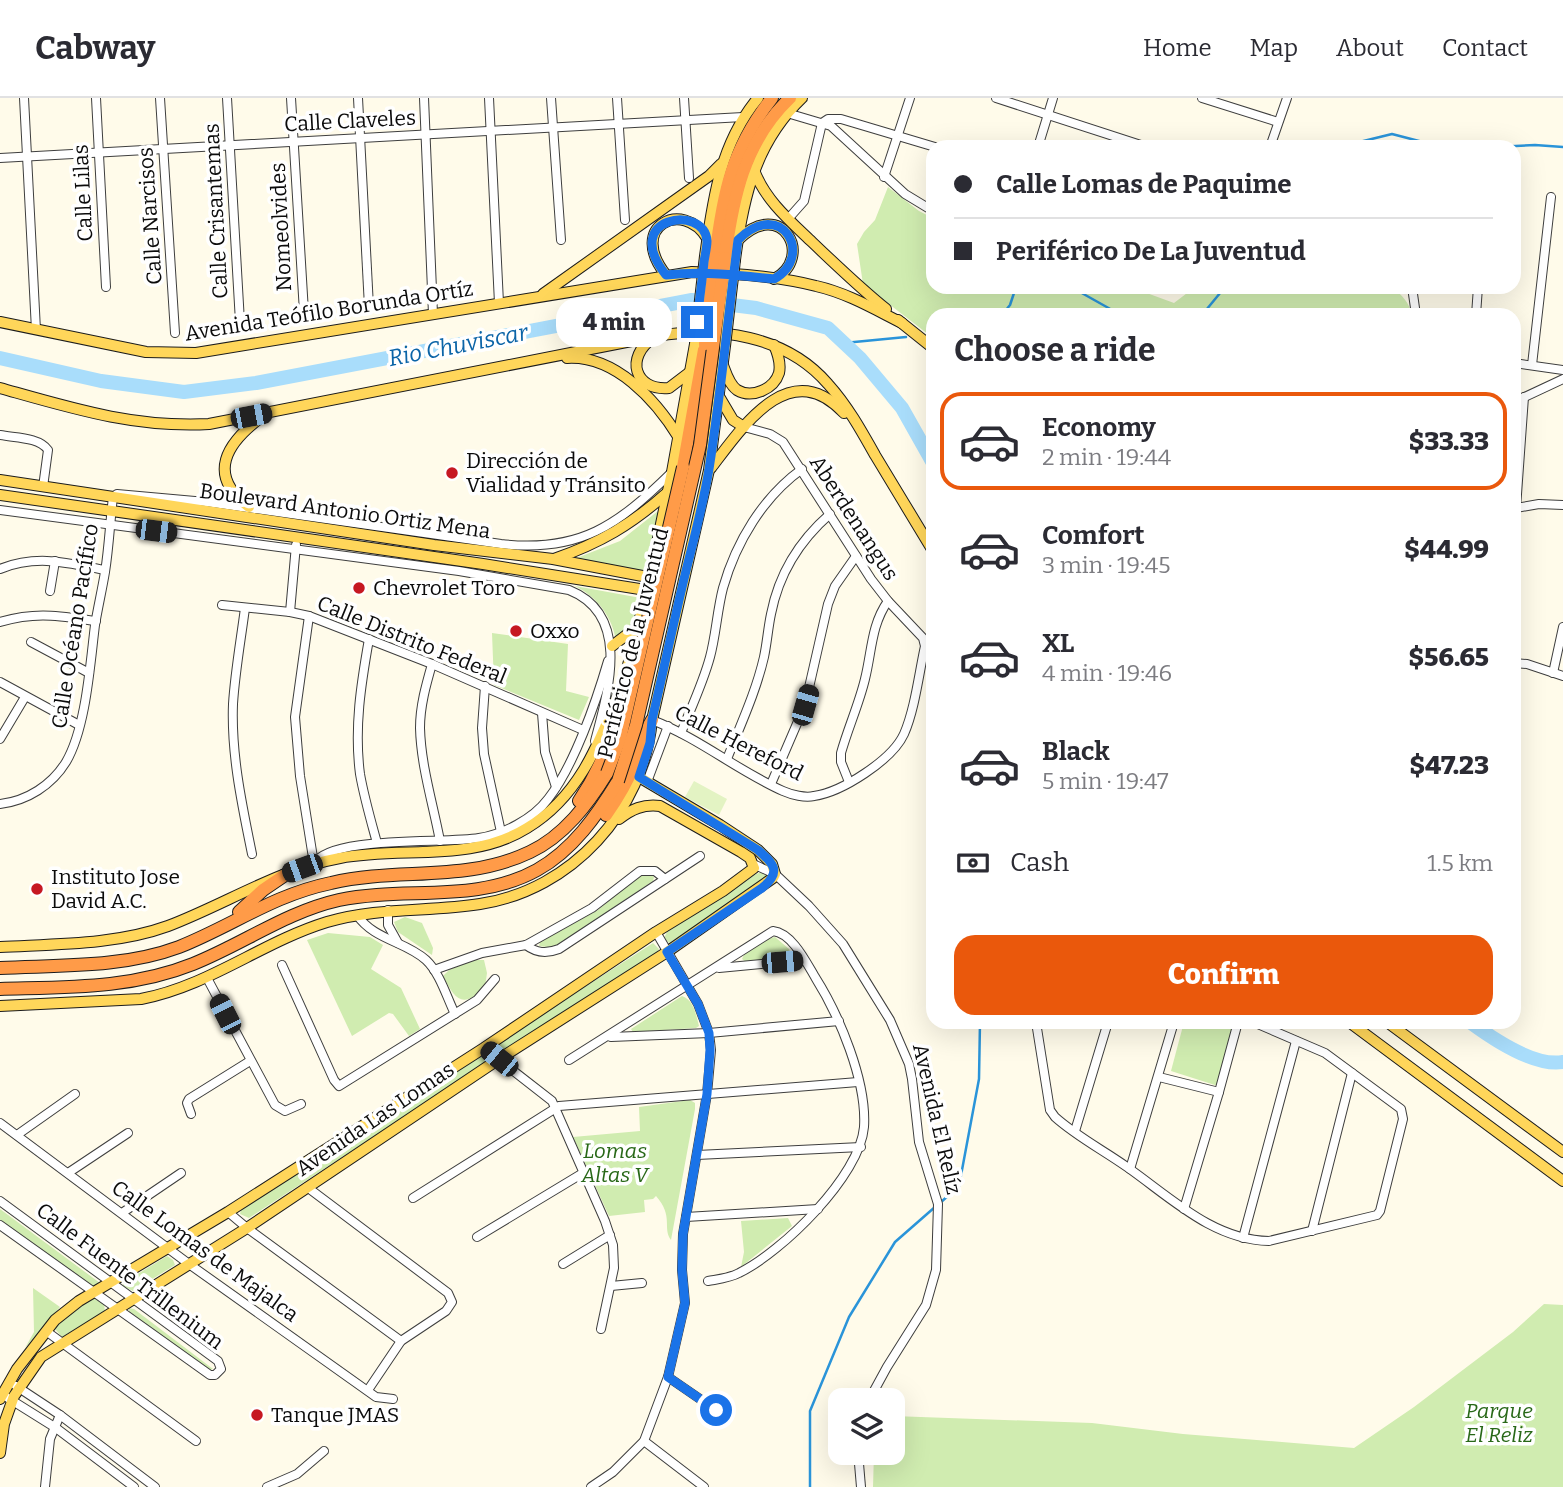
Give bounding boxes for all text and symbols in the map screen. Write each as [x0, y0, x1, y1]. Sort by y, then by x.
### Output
text: Cabway [35, 28, 155, 68]
text: Home [1143, 34, 1212, 62]
text: Map [1250, 34, 1298, 62]
text: About [1336, 34, 1404, 62]
text: Contact [1442, 34, 1528, 62]
street label: Calle Claveles [284, 105, 416, 137]
street label: Calle Crisantemas [198, 123, 234, 299]
street label: Calle Lilas [67, 144, 99, 242]
street label: Calle Narcisos [132, 146, 168, 286]
street label: Nomeolvides [265, 162, 297, 292]
text: Calle Lomas de Paquime [996, 169, 1292, 200]
text: Periférico De La Juventud [996, 236, 1306, 267]
street label: Avenida Teófilo Borunda Ortíz [183, 275, 475, 347]
callout: 4 min [557, 298, 672, 346]
route end [681, 306, 713, 338]
text: 4 min [583, 308, 645, 336]
water label: Rio Chuviscar [386, 317, 532, 372]
text: Choose a ride [954, 331, 1155, 369]
car [229, 402, 274, 430]
icon: car [958, 410, 1021, 473]
text: Economy [1042, 412, 1156, 443]
text: $33.33 [1409, 426, 1489, 457]
text: 2 min · 19:44 [1042, 443, 1171, 471]
place label: Dirección de Vialidad y Tránsito [466, 448, 646, 498]
street label: Aberdenangus [804, 451, 904, 585]
marker: Dirección de Vialidad y Tránsito [444, 465, 460, 481]
street label: Boulevard Antonio Ortiz Mena [198, 478, 493, 544]
car [134, 518, 179, 544]
icon: car [958, 518, 1021, 581]
text: Comfort [1042, 520, 1145, 551]
street label: Calle Océano Pacífico [46, 522, 104, 730]
street label: Periférico de la Juventud [592, 525, 674, 761]
text: $44.99 [1404, 534, 1489, 565]
text: 3 min · 19:45 [1042, 551, 1171, 579]
place label: Chevrolet Toro [373, 575, 515, 601]
marker: Chevrolet Toro [351, 580, 367, 596]
street label: Calle Distrito Federal [313, 590, 511, 690]
place label: Oxxo [530, 618, 580, 644]
marker: Oxxo [508, 623, 524, 639]
icon: car [958, 626, 1021, 689]
text: XL [1042, 628, 1074, 659]
text: $56.65 [1409, 642, 1489, 673]
text: 4 min · 19:46 [1042, 659, 1172, 687]
car [790, 682, 821, 728]
street label: Calle Hereford [670, 699, 808, 787]
icon: car [958, 734, 1021, 797]
text: Black [1042, 736, 1110, 767]
text: $47.23 [1410, 750, 1489, 781]
text: 5 min · 19:47 [1042, 767, 1169, 795]
icon: cash [954, 844, 992, 882]
text: Cash [1010, 847, 1069, 878]
text: 1.5 km [1427, 849, 1493, 877]
car [279, 851, 326, 885]
place label: Instituto Jose David A.C. [51, 864, 180, 914]
marker: Instituto Jose David A.C. [29, 881, 45, 897]
button: Confirm [954, 935, 1493, 1015]
car [761, 950, 804, 974]
car [207, 991, 244, 1037]
car [477, 1038, 522, 1080]
street label: Avenida El Relíz [907, 1041, 967, 1197]
street label: Avenida Las Lomas [291, 1056, 459, 1182]
park label: Lomas Altas V [581, 1138, 650, 1188]
street label: Calle Lomas de Majalca [106, 1174, 304, 1328]
street label: Calle Fuente Trillenium [31, 1197, 229, 1355]
map controls [828, 1388, 905, 1465]
button: layers [828, 1388, 905, 1465]
route start [700, 1394, 732, 1426]
park label: Parque El Reliz [1465, 1398, 1533, 1448]
place label: Tanque JMAS [271, 1402, 399, 1428]
marker: Tanque JMAS [249, 1407, 265, 1423]

